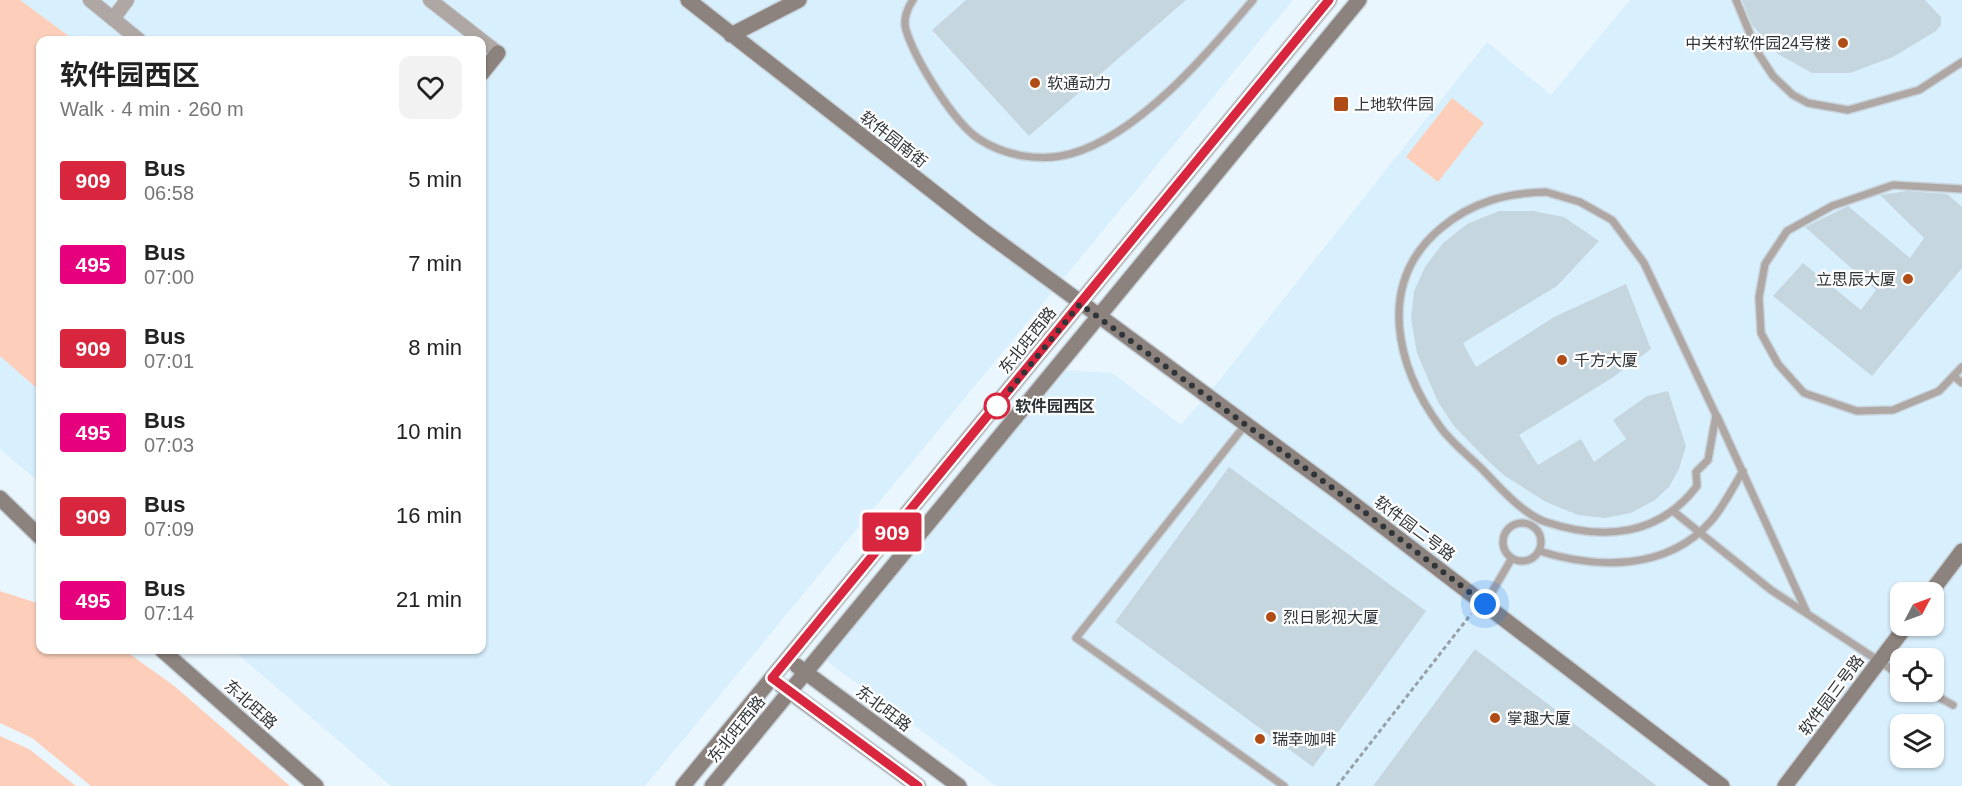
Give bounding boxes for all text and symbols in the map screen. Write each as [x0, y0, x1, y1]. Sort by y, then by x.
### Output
place label: 中关村软件园24号楼 [1685, 35, 1831, 52]
marker: 中关村软件园24号楼 [1836, 36, 1850, 50]
button: heart [399, 56, 462, 119]
text: 软件园西区 [60, 60, 200, 91]
place label: 软通动力 [1047, 75, 1111, 92]
marker: 软通动力 [1028, 76, 1042, 90]
marker: 上地软件园 [1332, 95, 1350, 113]
place label: 上地软件园 [1354, 96, 1434, 113]
text: Walk · 4 min · 260 m [60, 98, 244, 120]
street label: 软件园南街 [857, 108, 930, 171]
text: Bus [144, 156, 186, 181]
text: 5 min [408, 167, 462, 192]
text: 909 [75, 169, 111, 192]
text: 06:58 [144, 182, 194, 204]
text: Bus [144, 240, 186, 265]
text: 7 min [408, 251, 462, 276]
text: 495 [75, 253, 111, 276]
text: 07:00 [144, 266, 194, 288]
place label: 立思辰大厦 [1816, 271, 1896, 288]
marker: 立思辰大厦 [1901, 272, 1915, 286]
street label: 东北旺西路 [996, 304, 1059, 377]
text: Bus [144, 324, 186, 349]
text: 8 min [408, 335, 462, 360]
text: 909 [75, 337, 111, 360]
text: 07:01 [144, 350, 194, 372]
place label: 千方大厦 [1574, 352, 1638, 369]
marker: 千方大厦 [1555, 353, 1569, 367]
marker: 软件园西区 [984, 393, 1010, 419]
place label: 软件园西区 [1015, 397, 1095, 415]
text: Bus [144, 408, 186, 433]
text: 10 min [396, 419, 462, 444]
text: 495 [75, 421, 111, 444]
text: 07:03 [144, 434, 194, 456]
text: Bus [144, 492, 186, 517]
street label: 软件园二号路 [1371, 493, 1458, 564]
text: 16 min [396, 503, 462, 528]
text: 909 [75, 505, 111, 528]
line badge: 909 [858, 512, 926, 552]
text: 07:09 [144, 518, 194, 540]
text: 909 [874, 521, 910, 544]
text: Bus [144, 576, 186, 601]
north arrow [1890, 582, 1944, 636]
map controls [1890, 582, 1944, 768]
text: 21 min [396, 587, 462, 612]
text: 495 [75, 589, 111, 612]
your location [1470, 589, 1500, 619]
text: 07:14 [144, 602, 194, 624]
place label: 烈日影视大厦 [1283, 609, 1379, 626]
marker: 烈日影视大厦 [1264, 610, 1278, 624]
button: locate [1890, 648, 1944, 702]
street label: 软件园三号路 [1796, 652, 1867, 739]
street label: 东北旺路 [221, 677, 280, 732]
street label: 东北旺路 [853, 682, 914, 734]
street label: 东北旺西路 [705, 693, 768, 766]
place label: 掌趣大厦 [1507, 710, 1571, 727]
marker: 掌趣大厦 [1488, 711, 1502, 725]
button: layers [1890, 714, 1944, 768]
place label: 瑞幸咖啡 [1272, 731, 1336, 748]
marker: 瑞幸咖啡 [1253, 732, 1267, 746]

